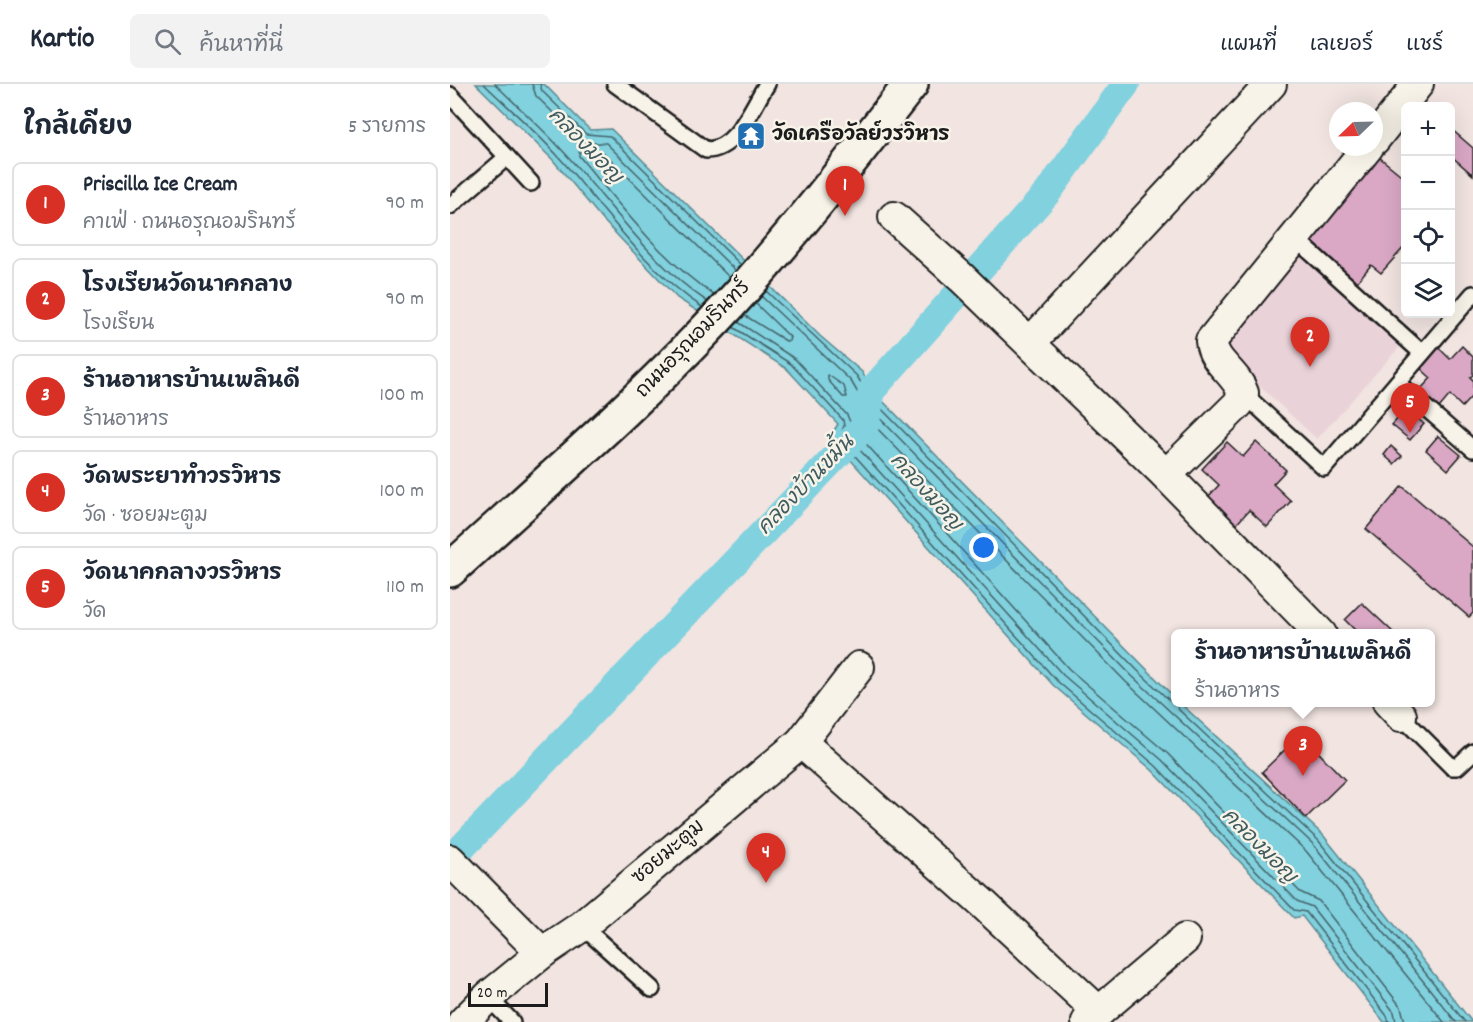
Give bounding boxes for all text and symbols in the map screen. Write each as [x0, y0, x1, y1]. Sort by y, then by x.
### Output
search box [130, 14, 550, 68]
text: Kartio [30, 21, 94, 61]
icon: search [151, 25, 184, 58]
text: ค้นหาที่นี่ [199, 31, 283, 62]
text: แผนที่ [1220, 31, 1277, 61]
text: เลเยอร์ [1310, 31, 1373, 61]
text: แชร์ [1406, 31, 1443, 61]
water label: คลองมอญ [540, 102, 629, 193]
north arrow [1329, 102, 1383, 156]
map controls [1401, 102, 1455, 318]
button: + [1401, 102, 1455, 156]
text: ใกล้เคียง [24, 110, 132, 147]
text: 5 รายการ [348, 114, 426, 142]
temple icon: วัดเครือวัลย์วรวิหาร [735, 120, 767, 152]
place label: วัดเครือวัลย์วรวิหาร [772, 120, 950, 150]
button: − [1401, 156, 1455, 210]
pin: 1 [826, 166, 864, 216]
text: Priscilla Ice Cream [83, 170, 238, 201]
text: 1 [43, 190, 48, 218]
text: 90 m [386, 190, 424, 218]
text: คาเฟ่ · ถนนอรุณอมรินทร์ [83, 210, 296, 238]
button: locate [1401, 210, 1455, 264]
button: layers [1401, 264, 1455, 318]
text: โรงเรียนวัดนาคกลาง [83, 271, 292, 302]
street label: ถนนอรุณอมรินทร์ [629, 273, 758, 405]
text: 2 [41, 286, 50, 314]
text: 90 m [386, 286, 424, 314]
text: โรงเรียน [83, 311, 154, 339]
pin: 2 [1290, 318, 1330, 367]
text: ร้านอาหารบ้านเพลินดี [83, 367, 300, 398]
text: 3 [41, 382, 50, 410]
text: 100 m [380, 382, 424, 410]
pin: 5 [1390, 384, 1430, 433]
text: ร้านอาหาร [83, 407, 169, 435]
water label: คลองบ้านขมิ้น [747, 424, 863, 543]
water label: คลองมอญ [882, 447, 969, 540]
text: วัดพระยาทําวรวิหาร [83, 463, 282, 494]
text: 4 [41, 478, 50, 506]
text: 100 m [380, 478, 424, 506]
text: วัด · ซอยมะตูม [83, 503, 208, 531]
your location [969, 533, 998, 562]
text: วัดนาคกลางวรวิหาร [83, 559, 282, 590]
text: 5 [41, 574, 50, 602]
text: 110 m [386, 574, 424, 602]
text: วัด [83, 599, 106, 627]
popup [1171, 629, 1435, 707]
text: ร้านอาหารบ้านเพลินดี [1195, 639, 1411, 670]
text: ร้านอาหาร [1195, 679, 1281, 707]
pin: 3 [1284, 726, 1322, 776]
water label: คลองมอญ [1214, 803, 1304, 893]
street label: ซอยมะตูม [626, 814, 712, 892]
pin: 4 [746, 834, 786, 883]
scale bar [468, 980, 548, 1008]
text: 20 m [477, 982, 507, 1005]

